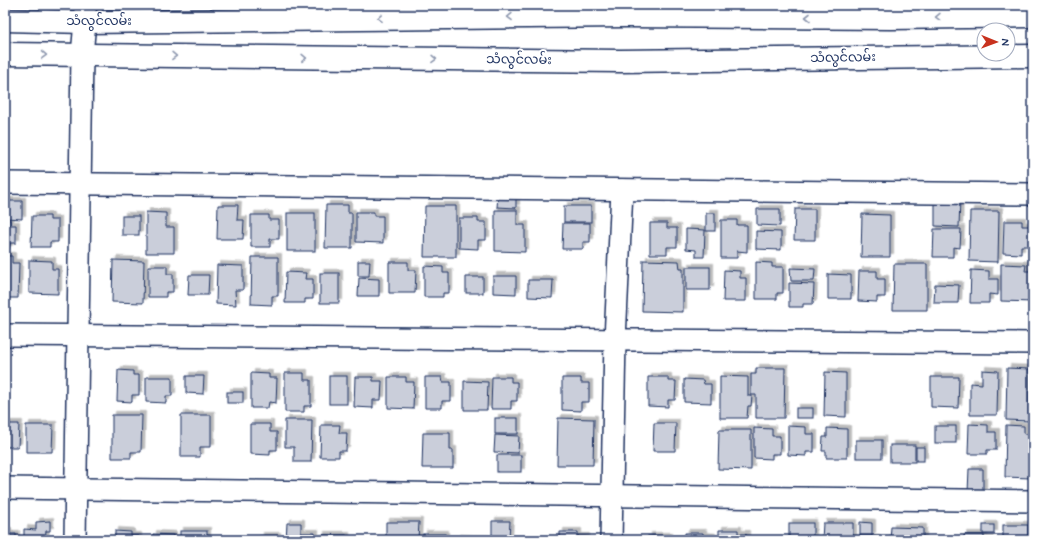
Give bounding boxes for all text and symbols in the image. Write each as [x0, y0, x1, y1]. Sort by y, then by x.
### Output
street label: သံလွင်လမ်း [66, 12, 132, 31]
one-way arrow [507, 13, 513, 21]
one-way arrow [805, 13, 811, 21]
one-way arrow [935, 13, 941, 21]
one-way arrow [377, 14, 383, 23]
north arrow [976, 22, 1016, 62]
text: N [998, 38, 1012, 46]
street label: သံလွင်လမ်း [810, 48, 876, 68]
street label: သံလွင်လမ်း [486, 50, 552, 70]
one-way arrow [41, 51, 47, 59]
one-way arrow [171, 52, 177, 60]
one-way arrow [301, 54, 307, 62]
one-way arrow [431, 55, 437, 63]

